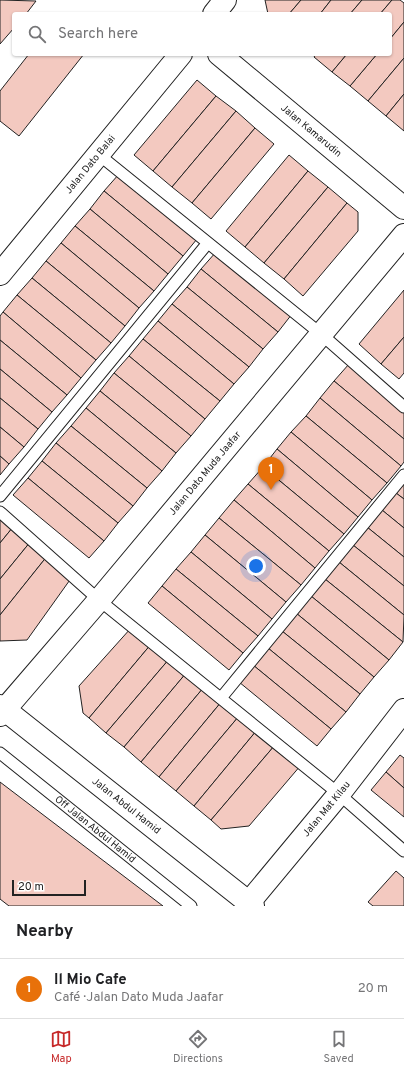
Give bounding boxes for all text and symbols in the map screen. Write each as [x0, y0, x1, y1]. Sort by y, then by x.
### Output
search box [12, 12, 392, 56]
icon: search [26, 23, 48, 45]
text: Search here [58, 25, 138, 44]
street label: Jalan Kamarudin [278, 102, 344, 160]
street label: Jalan Dato Balai [62, 132, 118, 196]
street label: Jalan Dato Muda Jaafar [166, 428, 244, 518]
pin: 1 [258, 457, 284, 490]
your location [246, 556, 266, 576]
street label: Jalan Abdul Hamid [89, 775, 163, 837]
street label: Jalan Mat Kilau [300, 778, 353, 840]
street label: Off Jalan Abdul Hamid [52, 793, 138, 866]
scale bar [12, 878, 86, 897]
text: 20 m [18, 880, 44, 894]
text: Nearby [16, 921, 73, 943]
text: Il Mio Cafe [54, 971, 127, 990]
text: 1 [26, 981, 32, 997]
text: 20 m [358, 981, 388, 997]
text: Café · Jalan Dato Muda Jaafar [54, 990, 224, 1006]
tab: Map [50, 1028, 72, 1066]
tab: Directions [173, 1028, 223, 1066]
tab: Saved [323, 1028, 354, 1066]

